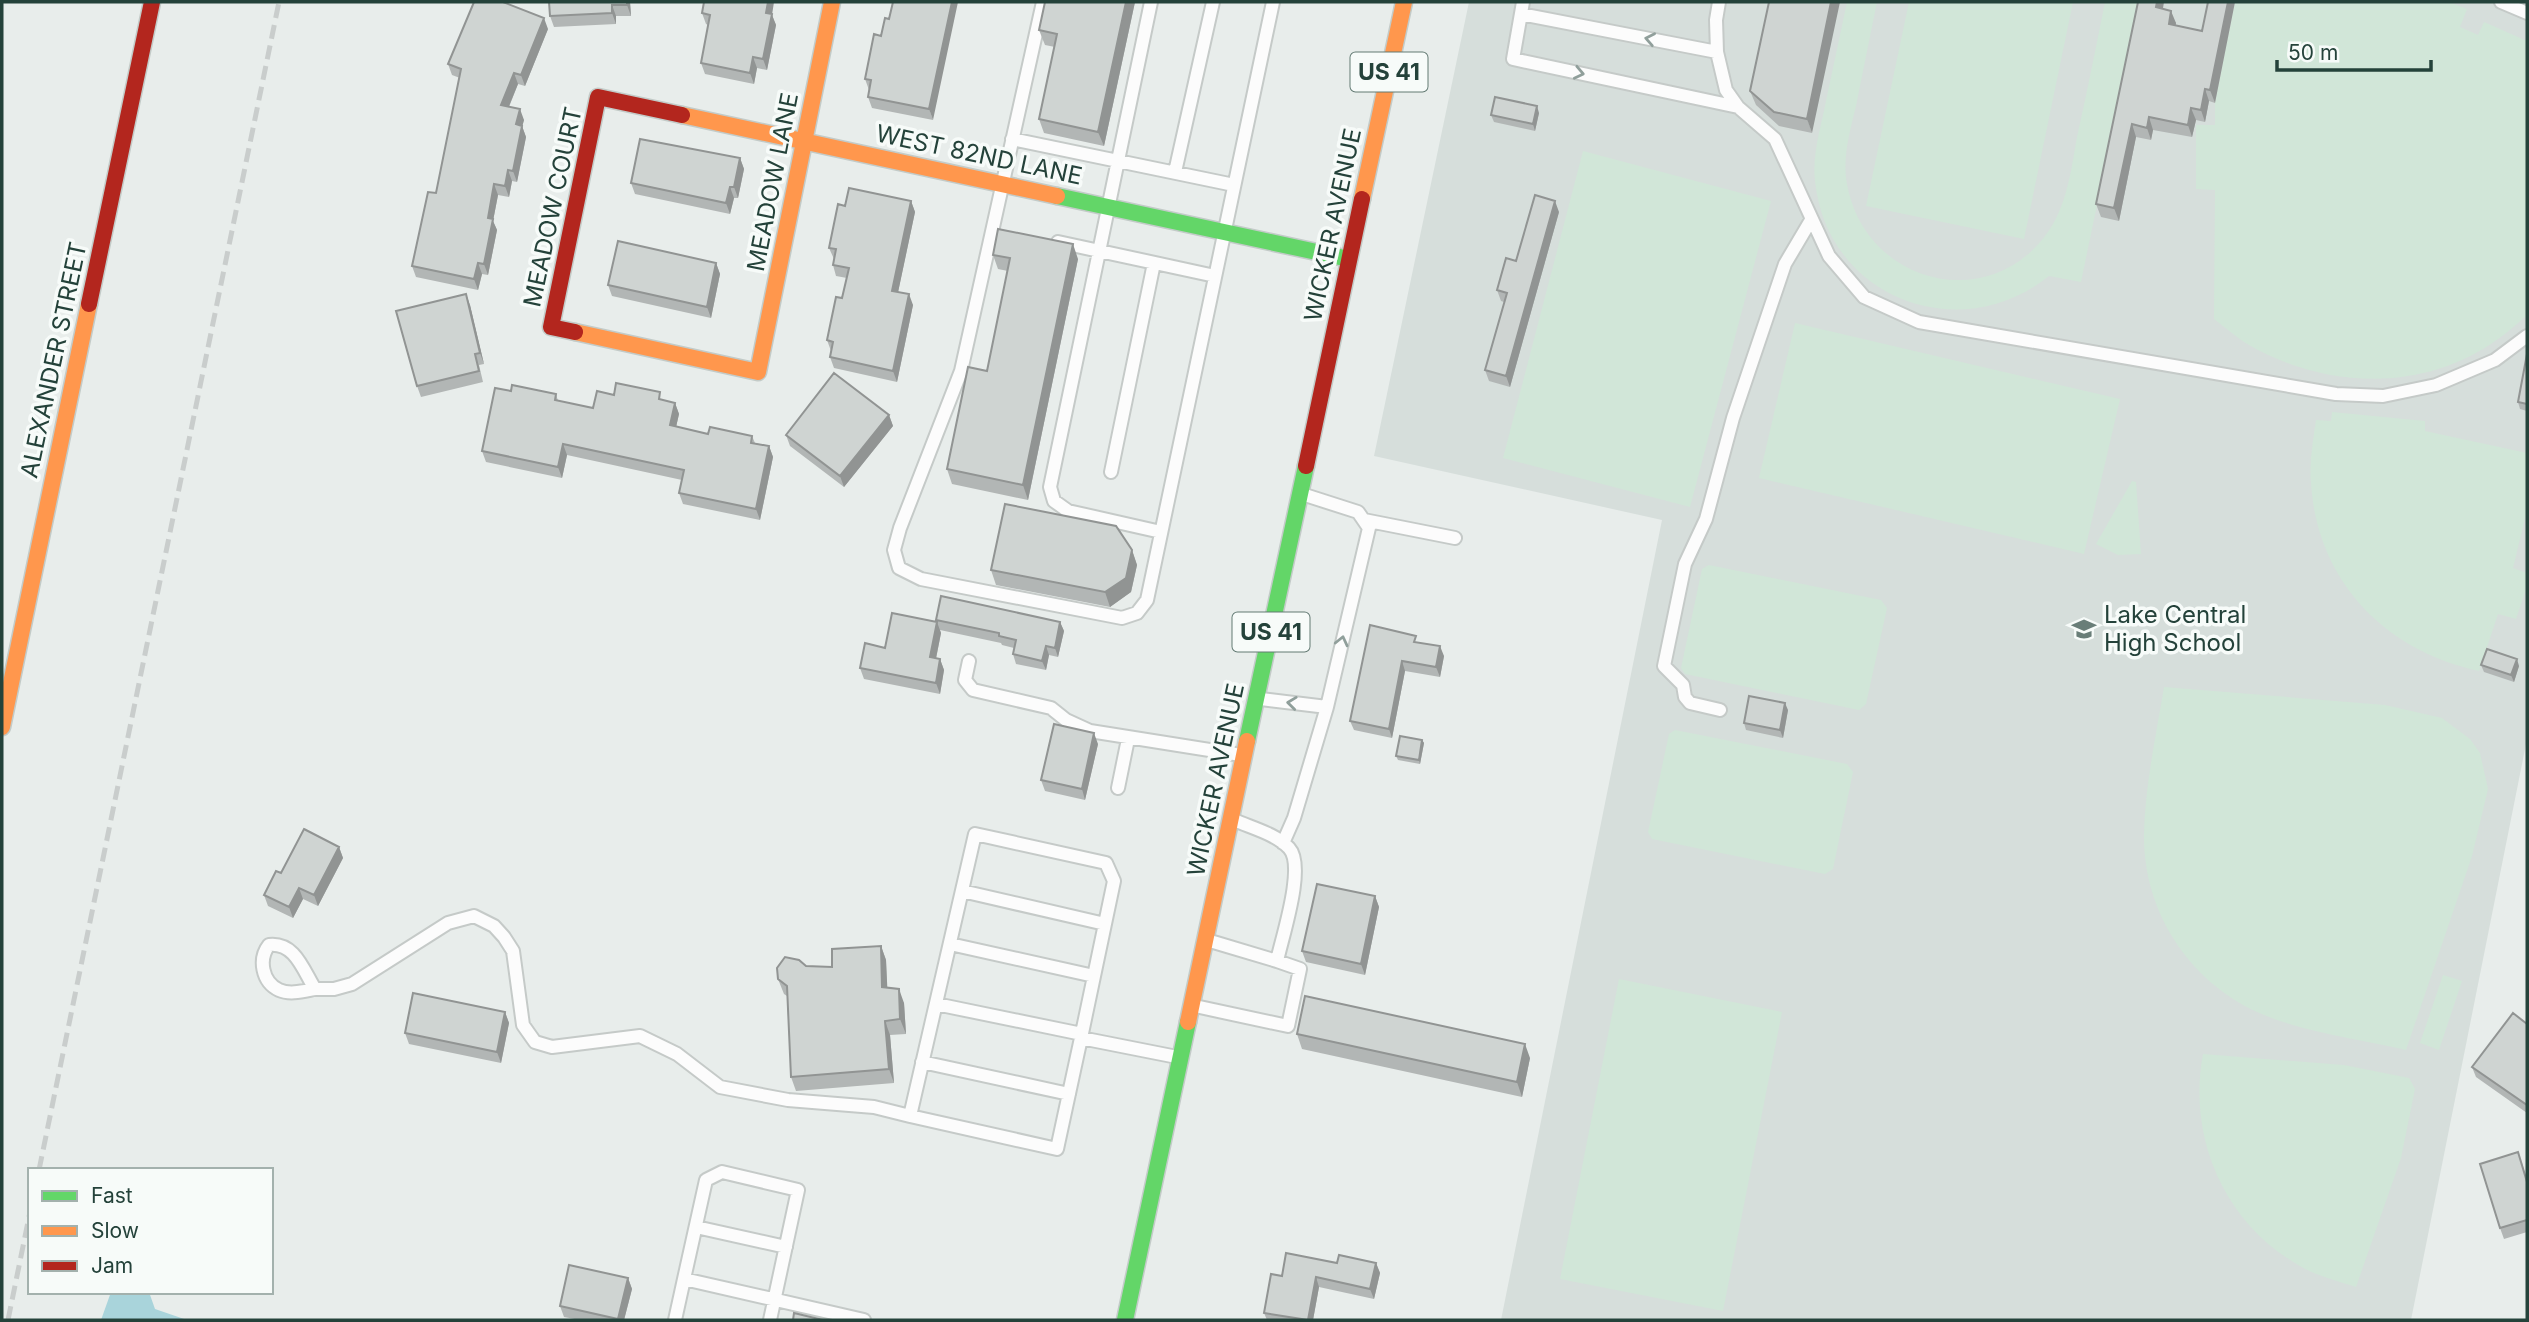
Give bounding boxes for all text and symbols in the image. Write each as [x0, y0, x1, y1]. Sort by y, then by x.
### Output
scale bar [2277, 28, 2431, 72]
one-way arrow [1644, 32, 1656, 47]
text: 50 m [2288, 40, 2338, 65]
road number: US 41 [1350, 53, 1428, 92]
one-way arrow [1573, 65, 1585, 80]
street label: MEADOW LANE [741, 90, 804, 274]
street label: MEADOW COURT [517, 104, 588, 309]
street label: WEST 82ND LANE [873, 118, 1085, 191]
street label: WICKER AVENUE [1298, 126, 1367, 324]
street label: ALEXANDER STREET [14, 239, 93, 480]
place label: Lake Central High School [2104, 600, 2246, 657]
road number: US 41 [1232, 612, 1310, 652]
school or university icon: Lake Central High School [2070, 615, 2098, 643]
one-way arrow [1334, 635, 1349, 647]
street label: WICKER AVENUE [1181, 681, 1250, 879]
one-way arrow [1286, 695, 1298, 710]
legend [28, 1168, 273, 1294]
text: Fast [91, 1183, 133, 1208]
text: Slow [91, 1218, 139, 1243]
text: Jam [91, 1253, 133, 1278]

